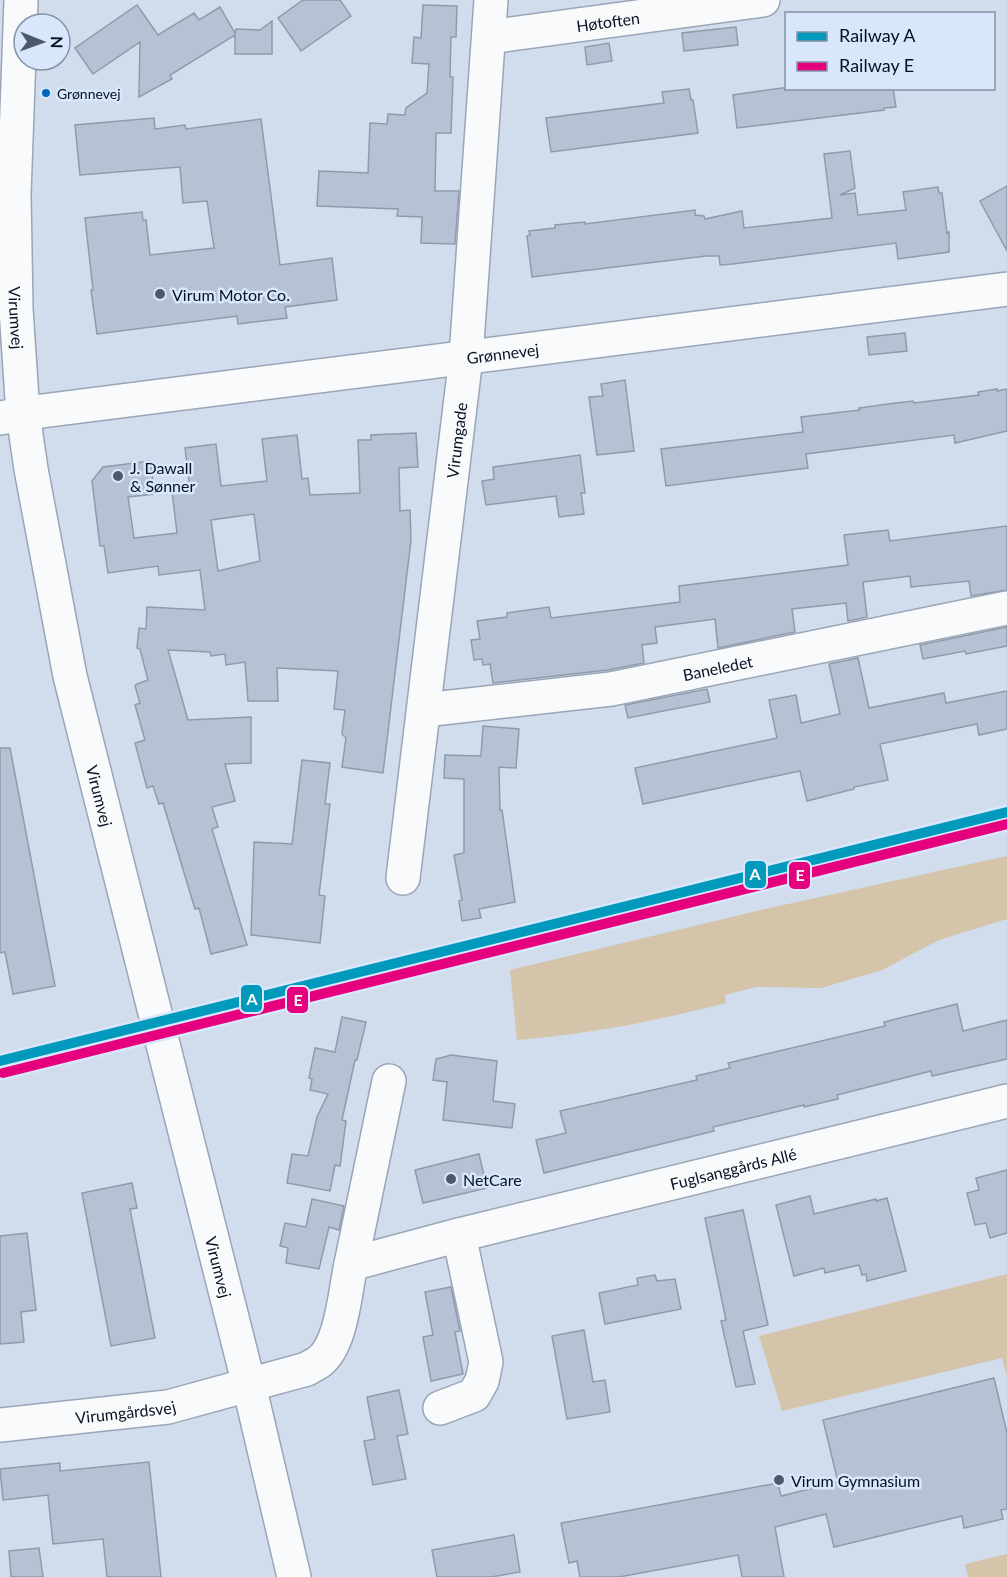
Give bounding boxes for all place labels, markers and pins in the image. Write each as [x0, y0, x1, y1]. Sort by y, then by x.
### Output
place label: Grønnevej [57, 85, 121, 102]
marker: Grønnevej [40, 87, 52, 99]
place label: Virum Motor Co. [172, 285, 290, 304]
marker: Virum Motor Co. [153, 287, 167, 301]
place label: J. Dawall & Sønner [130, 458, 195, 495]
marker: J. Dawall & Sønner [111, 469, 125, 483]
place label: NetCare [463, 1170, 522, 1189]
marker: NetCare [444, 1172, 458, 1186]
place label: Virum Gymnasium [791, 1471, 920, 1490]
marker: Virum Gymnasium [772, 1473, 786, 1487]

